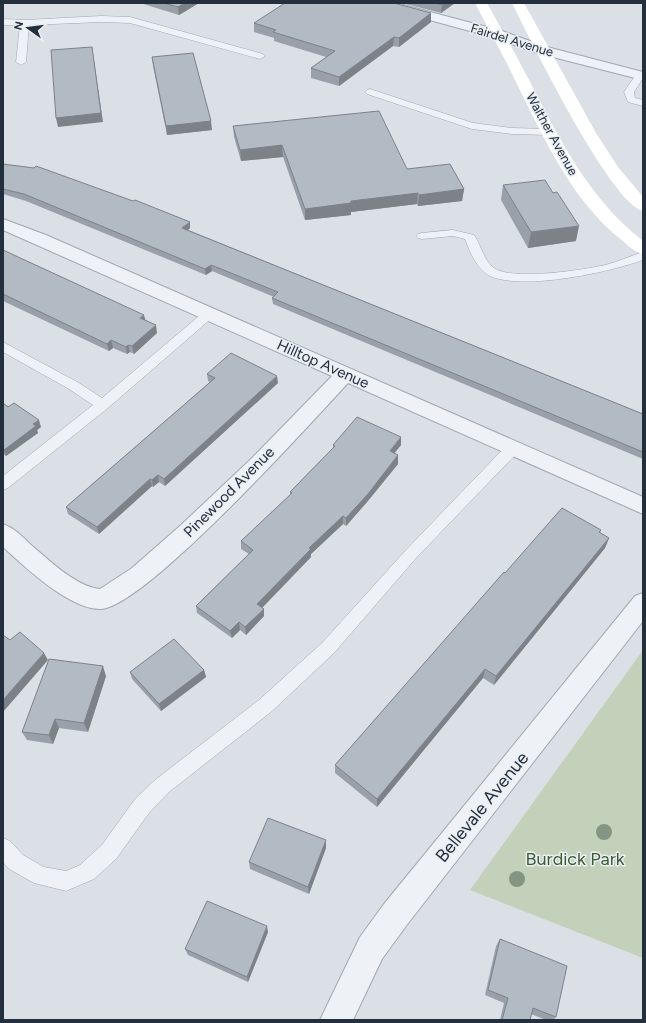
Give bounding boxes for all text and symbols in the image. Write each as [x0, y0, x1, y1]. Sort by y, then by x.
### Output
north arrow [8, 8, 48, 48]
text: N [11, 20, 26, 31]
street label: Fairdel Avenue [469, 20, 555, 60]
street label: Walther Avenue [523, 90, 581, 178]
street label: Hilltop Avenue [274, 336, 372, 392]
street label: Pinewood Avenue [180, 443, 278, 541]
street label: Bellevale Avenue [431, 747, 533, 867]
park label: Burdick Park [526, 848, 625, 870]

